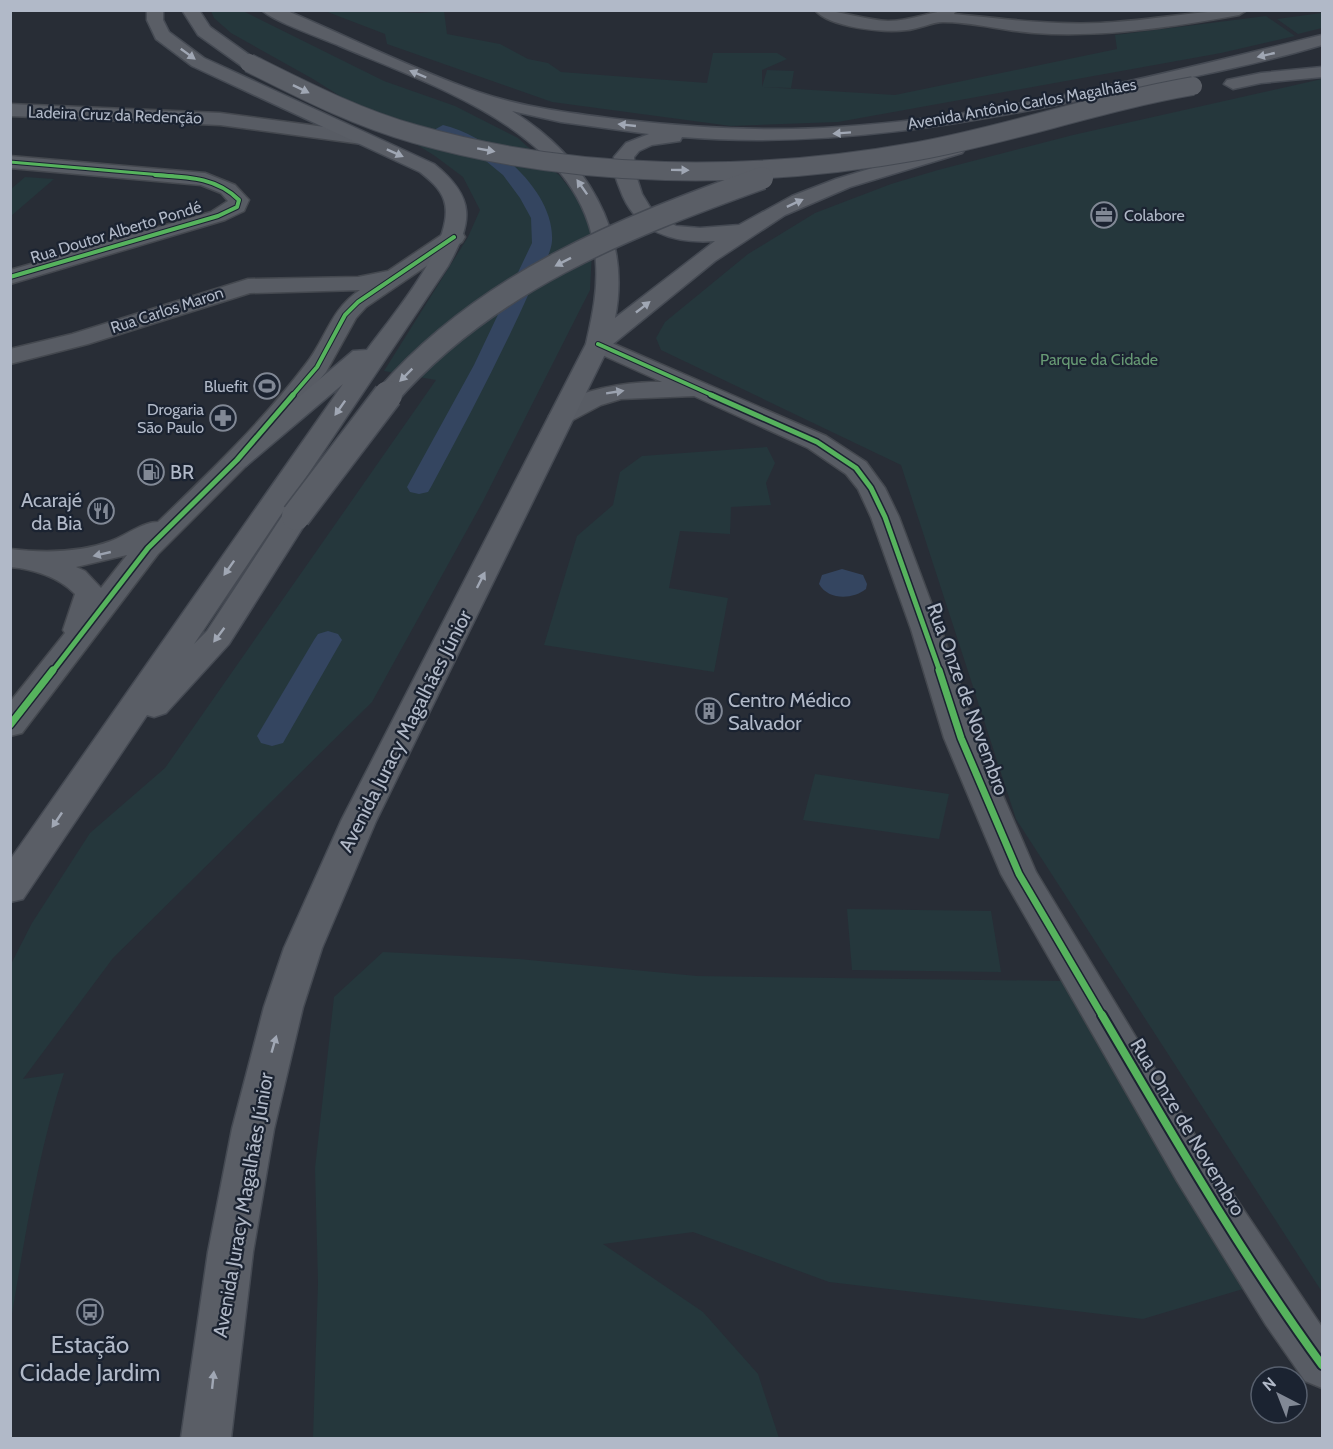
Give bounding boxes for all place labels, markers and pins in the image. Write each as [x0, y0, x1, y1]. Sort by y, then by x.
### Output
office icon: Colabore [1089, 200, 1119, 230]
place label: Colabore [1124, 206, 1185, 225]
sports icon: Bluefit [252, 371, 282, 401]
place label: Bluefit [204, 377, 249, 396]
place label: Drogaria São Paulo [137, 400, 204, 437]
pharmacy icon: Drogaria São Paulo [208, 403, 238, 433]
fuel station icon: BR [136, 457, 166, 487]
place label: BR [170, 460, 194, 484]
place label: Acarajé da Bia [21, 488, 82, 535]
restaurant icon: Acarajé da Bia [86, 496, 116, 526]
place label: Centro Médico Salvador [728, 688, 851, 735]
building icon: Centro Médico Salvador [694, 696, 724, 726]
bus stop icon: Estação Cidade Jardim [75, 1297, 105, 1327]
place label: Estação Cidade Jardim [20, 1330, 160, 1387]

